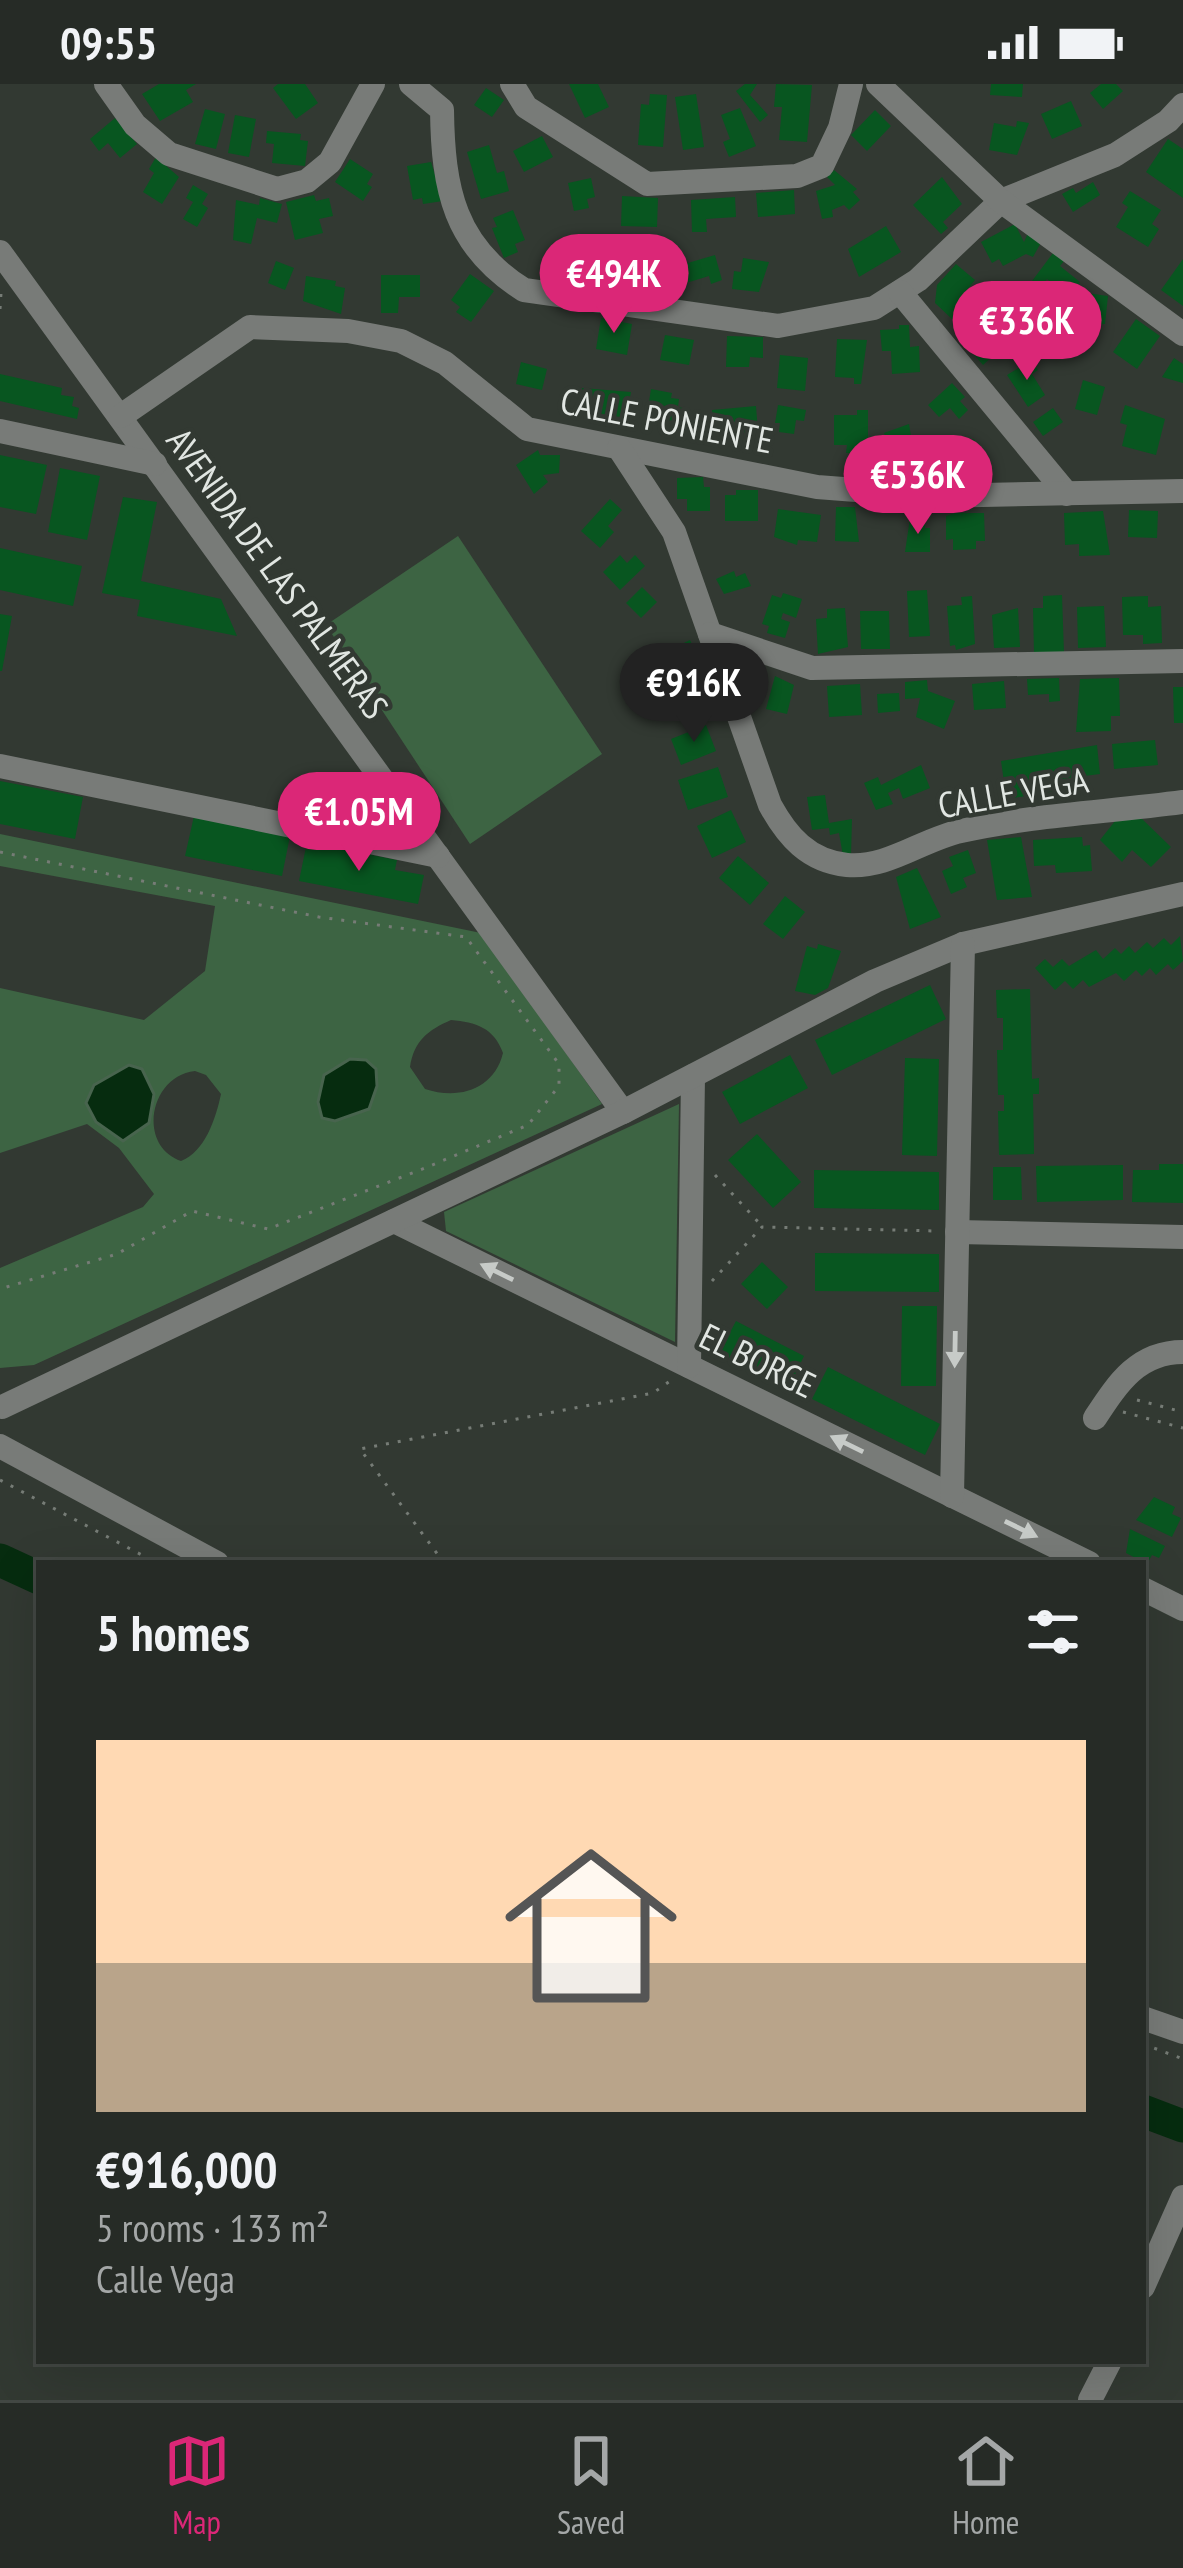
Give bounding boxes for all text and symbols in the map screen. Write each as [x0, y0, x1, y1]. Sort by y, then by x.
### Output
text: 09:55 [60, 13, 157, 71]
pin: €494K [530, 234, 698, 336]
text: €494K [567, 247, 661, 298]
pin: €336K [943, 281, 1111, 383]
text: €336K [980, 294, 1074, 345]
street label: CALLE PONIENTE [557, 376, 777, 464]
street label: AVENIDA DE LAS PALMERAS [157, 418, 399, 728]
pin: €536K [834, 435, 1002, 537]
text: €536K [871, 448, 965, 499]
pin: €916K [610, 643, 778, 745]
text: €916K [647, 656, 741, 707]
street label: CALLE VEGA [934, 756, 1092, 828]
pin: €1.05M [261, 772, 457, 874]
text: €1.05M [305, 785, 413, 836]
one-way arrow [480, 1262, 515, 1282]
street label: EL BORGE [692, 1312, 824, 1408]
one-way arrow [946, 1331, 965, 1369]
one-way arrow [829, 1434, 864, 1454]
one-way arrow [1003, 1519, 1038, 1539]
text: 5 homes [96, 1599, 250, 1665]
icon: filters [1020, 1599, 1086, 1665]
icon: home [483, 1818, 699, 2034]
text: €916,000 [96, 2136, 278, 2202]
text: 5 rooms · 133 m² [96, 2202, 329, 2253]
text: Calle Vega [96, 2253, 235, 2304]
tab: Map [164, 2428, 230, 2543]
tab: Saved [557, 2428, 625, 2543]
tab: Home [952, 2428, 1019, 2543]

